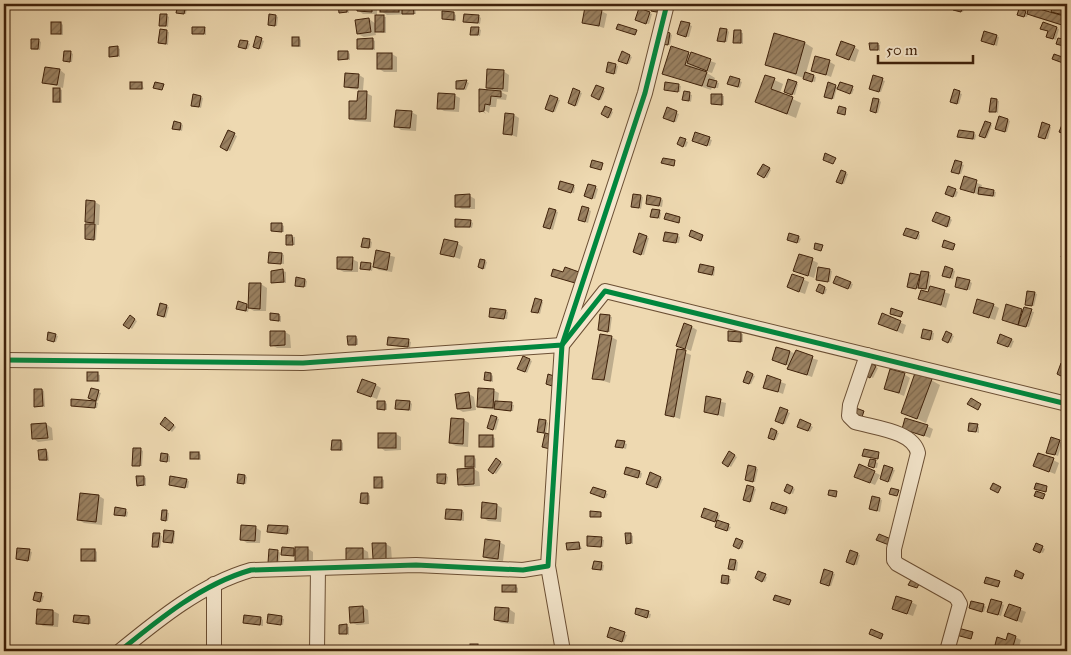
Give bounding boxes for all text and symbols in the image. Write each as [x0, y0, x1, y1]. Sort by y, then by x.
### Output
scale bar [878, 32, 974, 64]
text: 50 m [886, 41, 918, 59]

